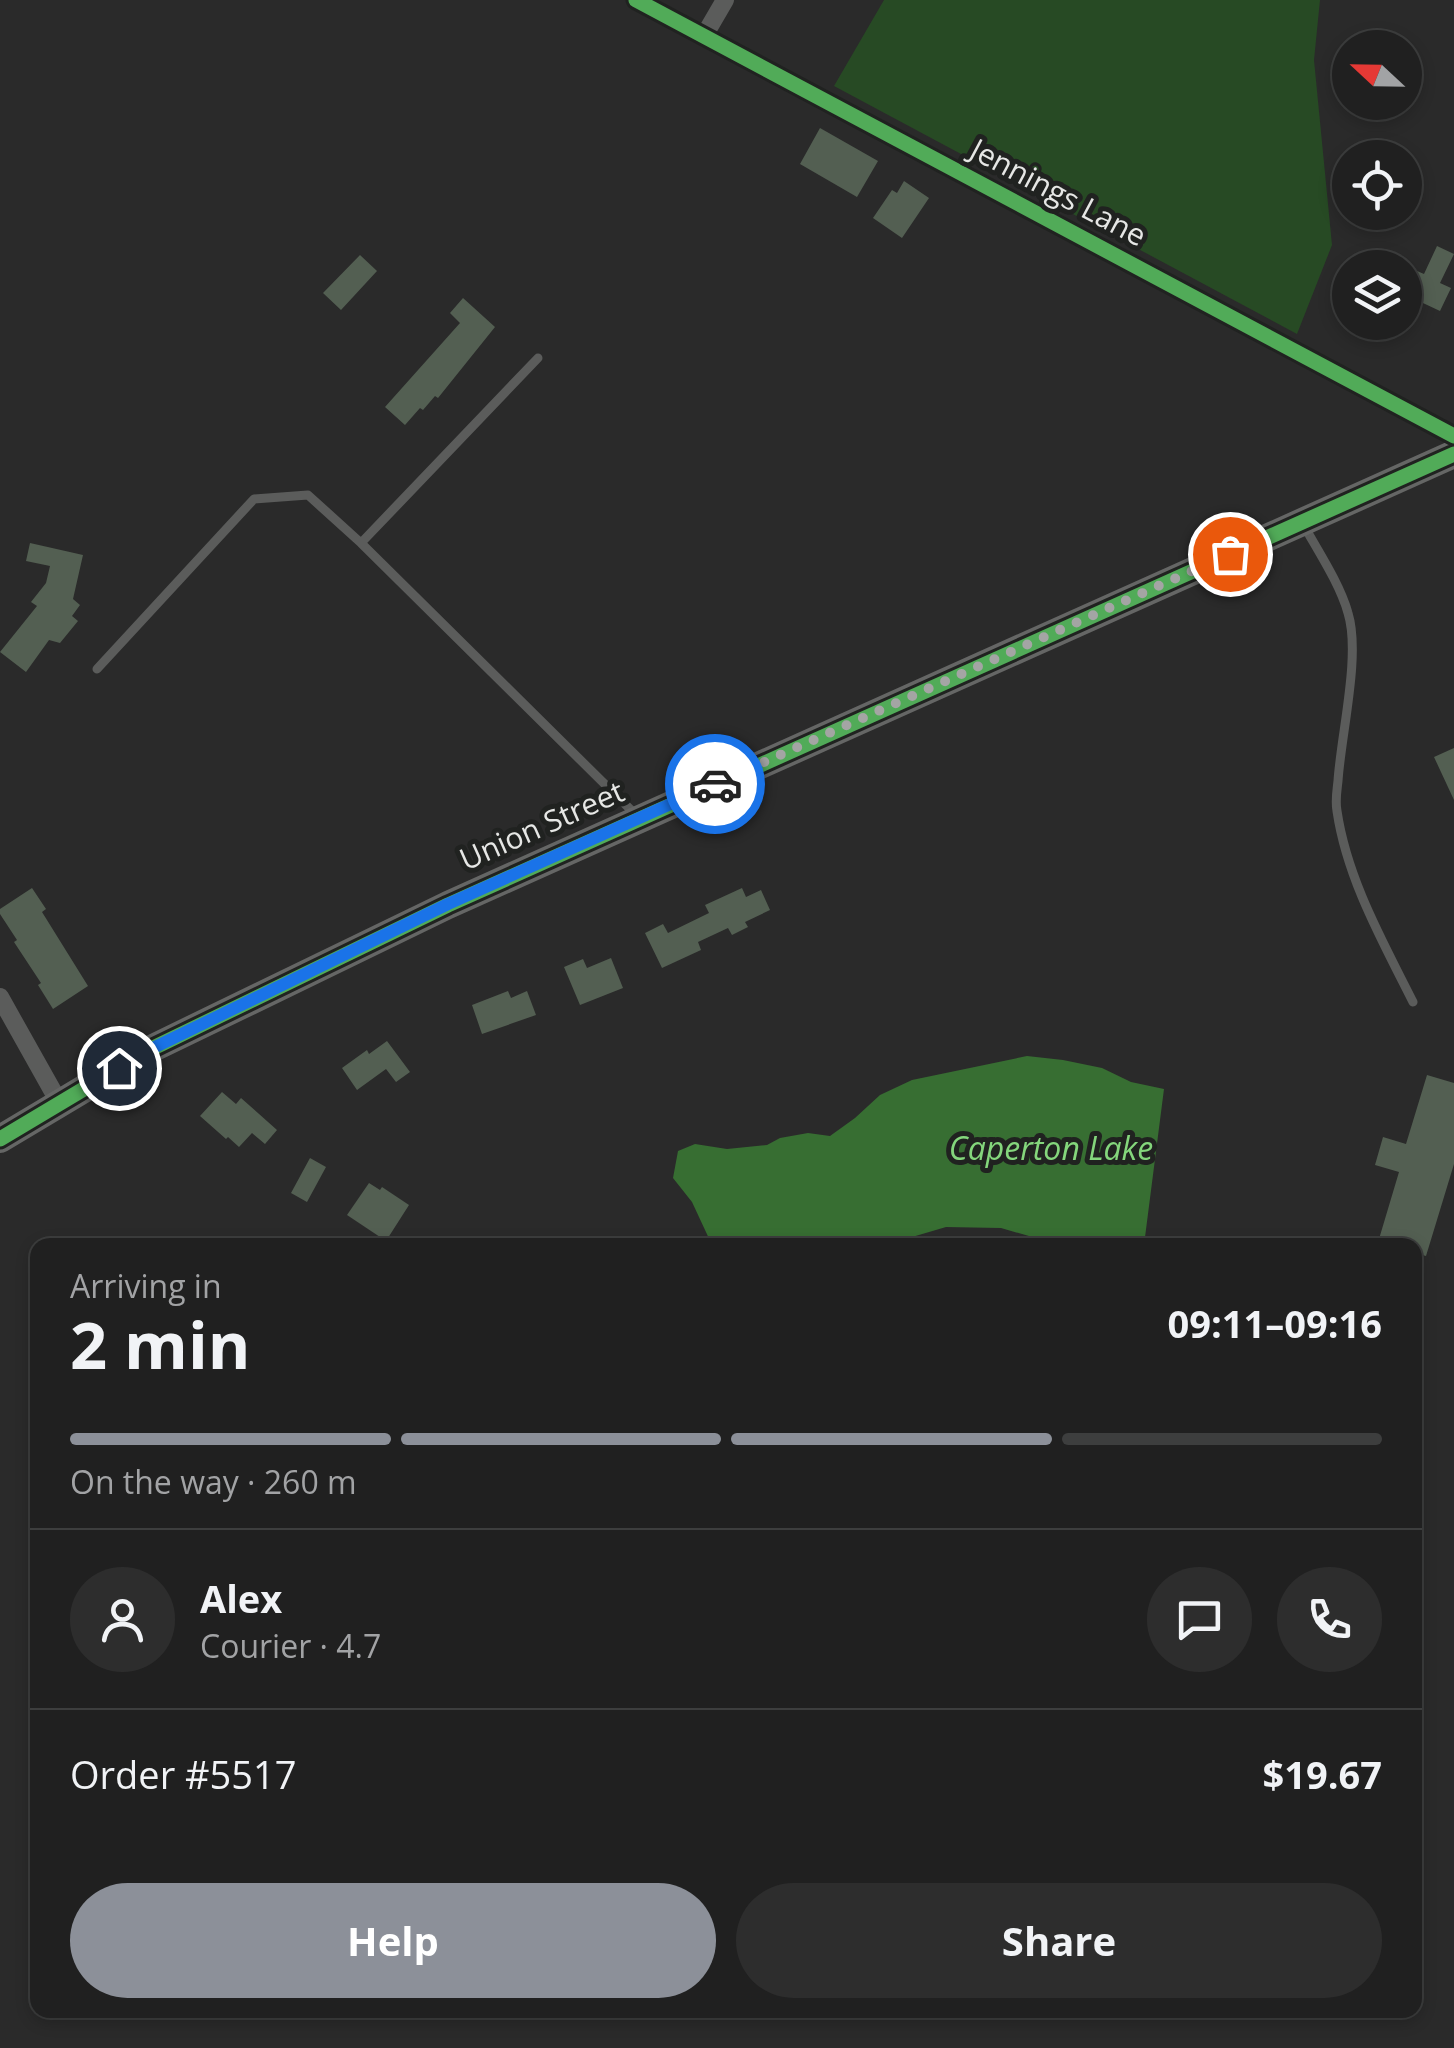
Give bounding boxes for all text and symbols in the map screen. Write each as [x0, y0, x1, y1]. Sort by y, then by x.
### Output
north arrow [1332, 30, 1422, 120]
map controls [1332, 30, 1422, 340]
street label: Jennings Lane [961, 127, 1154, 255]
button: locate [1332, 140, 1422, 230]
button: layers [1332, 250, 1422, 340]
pin [1188, 512, 1273, 597]
icon: bag [1203, 527, 1258, 582]
courier [665, 734, 765, 834]
icon: car [688, 757, 743, 812]
street label: Union Street [453, 770, 630, 879]
pin [77, 1026, 162, 1111]
icon: home [92, 1041, 147, 1096]
water label: Caperton Lake [949, 1126, 1153, 1169]
text: Arriving in [70, 1264, 222, 1307]
text: 09:11–09:16 [1168, 1297, 1382, 1349]
text: 2 min [70, 1300, 250, 1388]
text: On the way · 260 m [70, 1460, 357, 1503]
button: person [70, 1567, 175, 1672]
button: chat [1147, 1567, 1252, 1672]
button: phone [1277, 1567, 1382, 1672]
text: Alex [200, 1572, 282, 1624]
text: Courier · 4.7 [200, 1624, 381, 1667]
text: Order #5517 [70, 1748, 297, 1800]
text: $19.67 [1263, 1748, 1382, 1800]
button: Help [70, 1883, 716, 1998]
button: Share [736, 1883, 1382, 1998]

